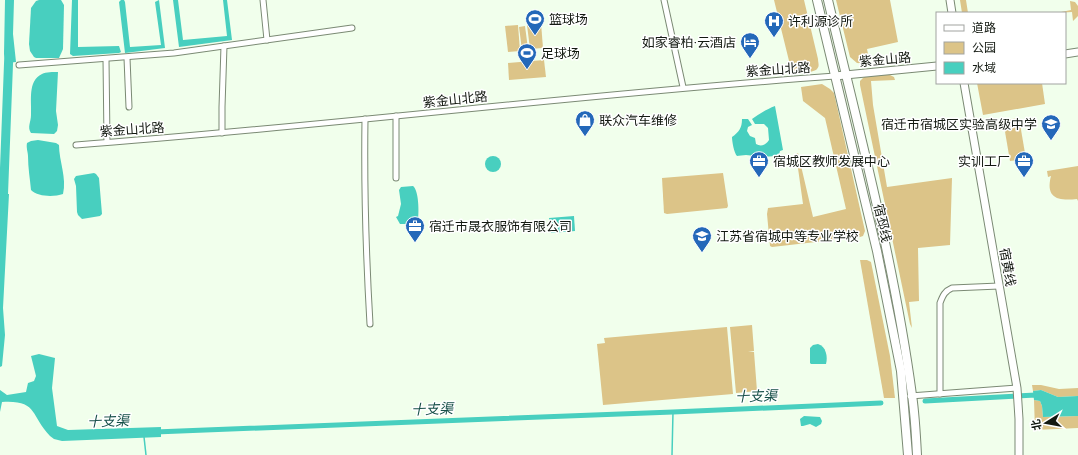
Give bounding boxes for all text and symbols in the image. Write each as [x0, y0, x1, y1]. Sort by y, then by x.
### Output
sports icon: 篮球场 [524, 8, 546, 36]
hospital icon: 许利源诊所 [763, 10, 785, 38]
place label: 篮球场 [549, 12, 588, 27]
legend [936, 12, 1066, 84]
place label: 许利源诊所 [788, 14, 853, 29]
text: 道路 [972, 21, 996, 35]
hotel icon: 如家睿柏·云酒店 [739, 31, 761, 59]
place label: 如家睿柏·云酒店 [642, 35, 736, 50]
text: 公园 [972, 41, 996, 55]
sports icon: 足球场 [516, 42, 538, 70]
place label: 足球场 [541, 46, 580, 61]
street label: 紫金山路 [858, 50, 912, 69]
street label: 紫金山北路 [745, 60, 811, 79]
text: 水域 [972, 61, 996, 75]
street label: 紫金山北路 [422, 89, 488, 110]
shop icon: 联众汽车维修 [574, 109, 596, 137]
place label: 联众汽车维修 [599, 113, 677, 128]
school or university icon: 宿迁市宿城区实验高级中学 [1040, 113, 1062, 141]
place label: 宿迁市宿城区实验高级中学 [881, 117, 1037, 132]
street label: 紫金山北路 [99, 120, 165, 139]
office icon: 宿城区教师发展中心 [748, 150, 770, 178]
office icon: 实训工厂 [1013, 150, 1035, 178]
place label: 宿城区教师发展中心 [773, 154, 890, 169]
place label: 实训工厂 [958, 154, 1010, 169]
street label: 宿邳线 [871, 202, 894, 244]
office icon: 宿迁市晟衣服饰有限公司 [404, 215, 426, 243]
place label: 宿迁市晟衣服饰有限公司 [429, 219, 572, 234]
school or university icon: 江苏省宿城中等专业学校 [691, 225, 713, 253]
place label: 江苏省宿城中等专业学校 [716, 229, 859, 244]
street label: 宿黄线 [997, 247, 1018, 288]
water label: 十支渠 [735, 387, 779, 405]
water label: 十支渠 [411, 400, 455, 418]
north arrow [1026, 403, 1066, 443]
water label: 十支渠 [87, 412, 131, 430]
text: 北 [1029, 418, 1044, 431]

